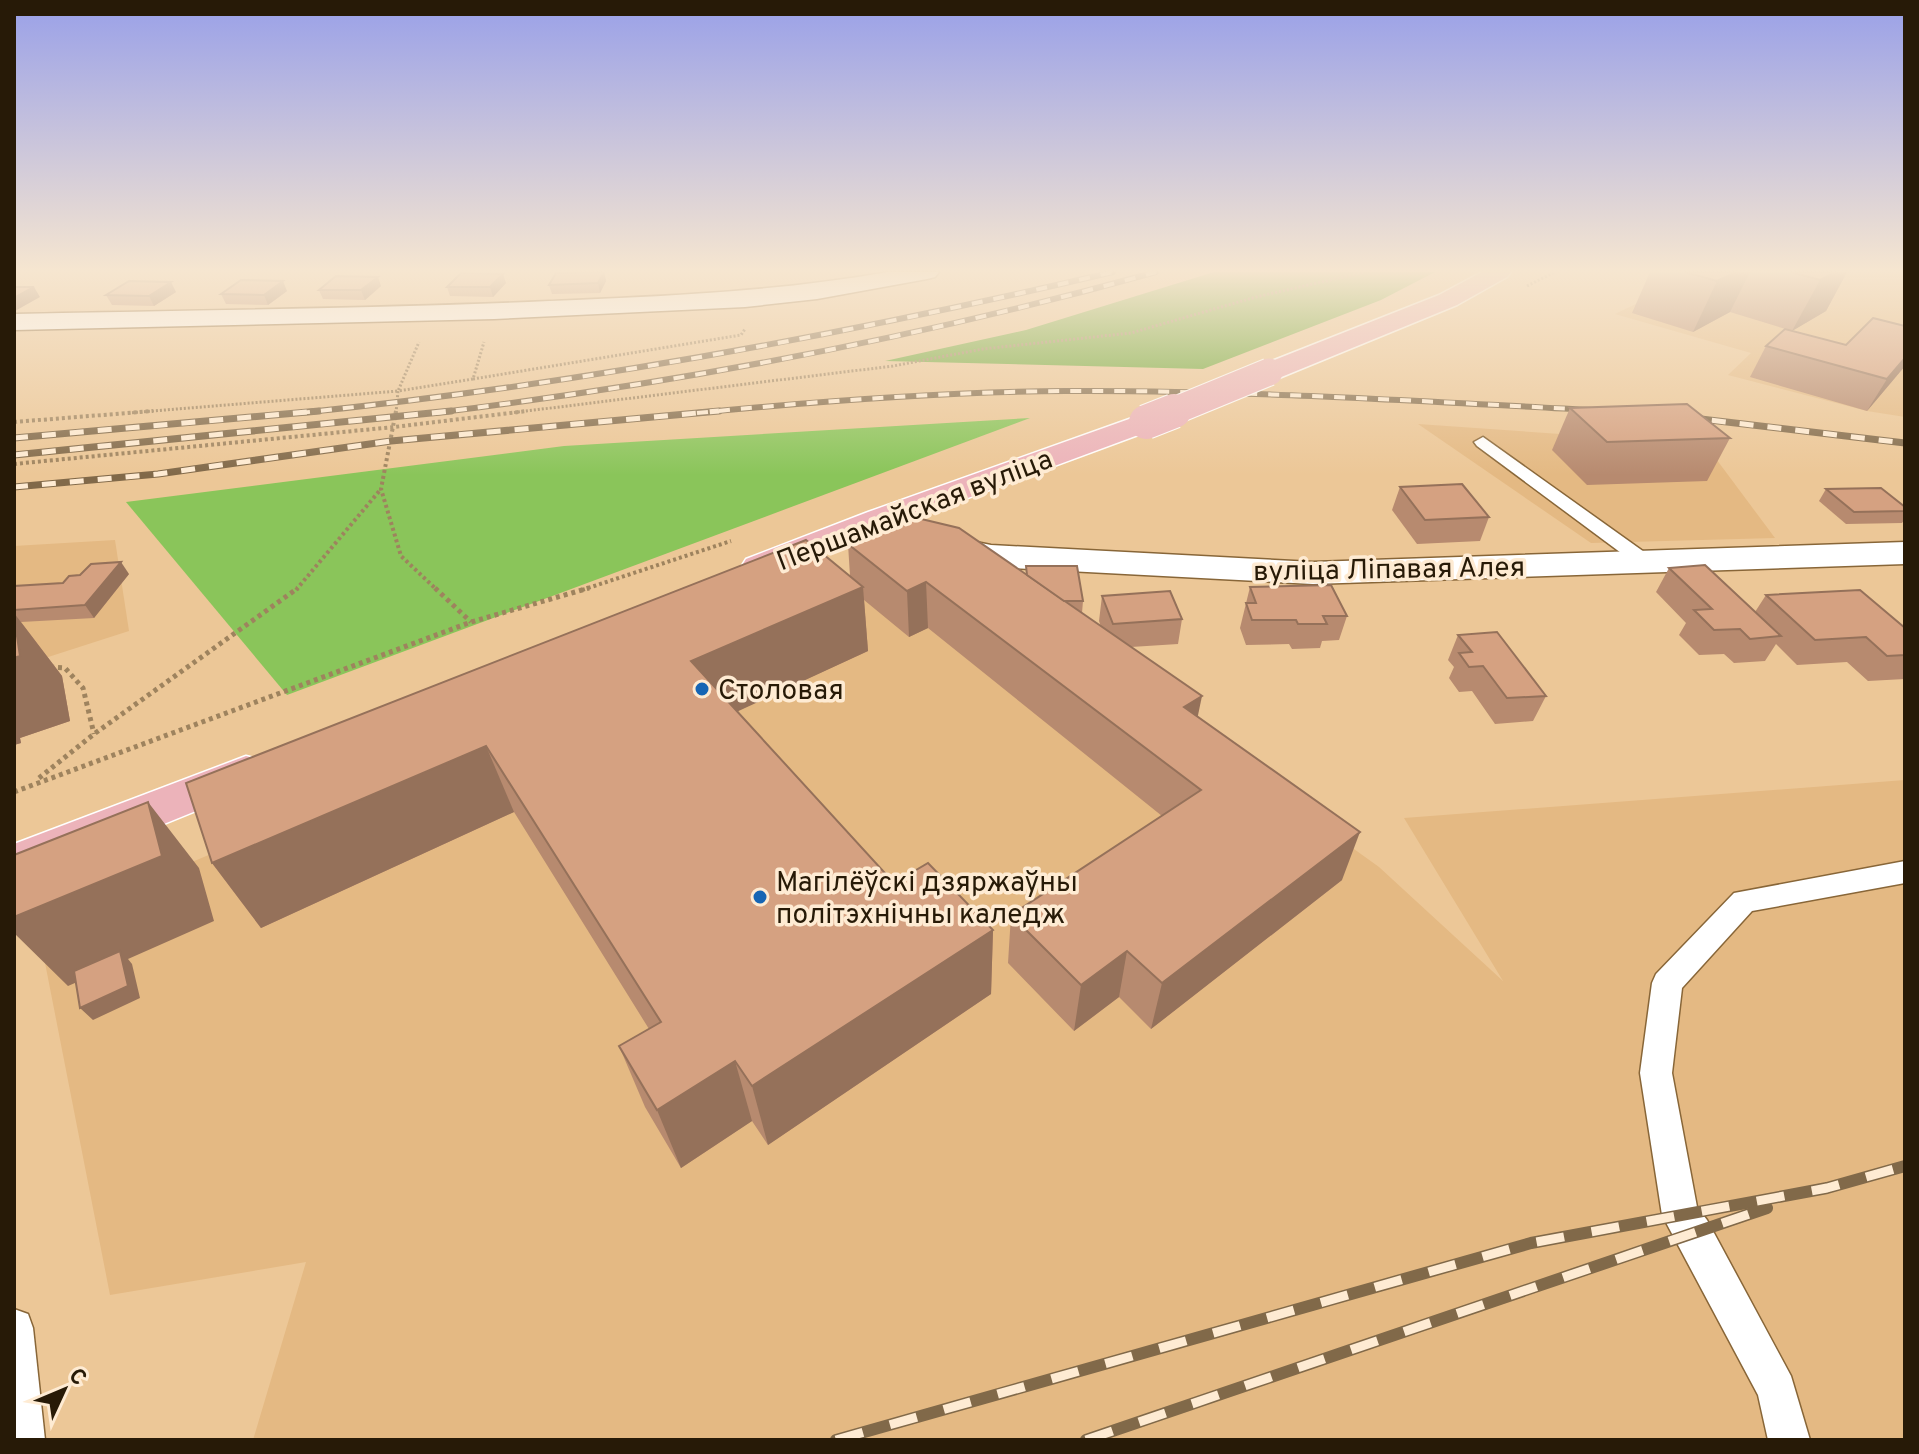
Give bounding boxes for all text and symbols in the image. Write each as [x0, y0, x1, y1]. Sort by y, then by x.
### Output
street label: Першамайская вуліца [772, 443, 1058, 581]
street label: вуліца Ліпавая Алея [1253, 551, 1525, 591]
place label: Столовая [718, 674, 844, 710]
marker: Столовая [693, 680, 711, 698]
place label: Магілёўскі дзяржаўны політэхнічны каледж [776, 866, 1078, 934]
marker: Магілёўскі дзяржаўны політэхнічны каледж [751, 888, 769, 906]
north arrow [24, 1350, 104, 1430]
text: С [62, 1363, 91, 1392]

